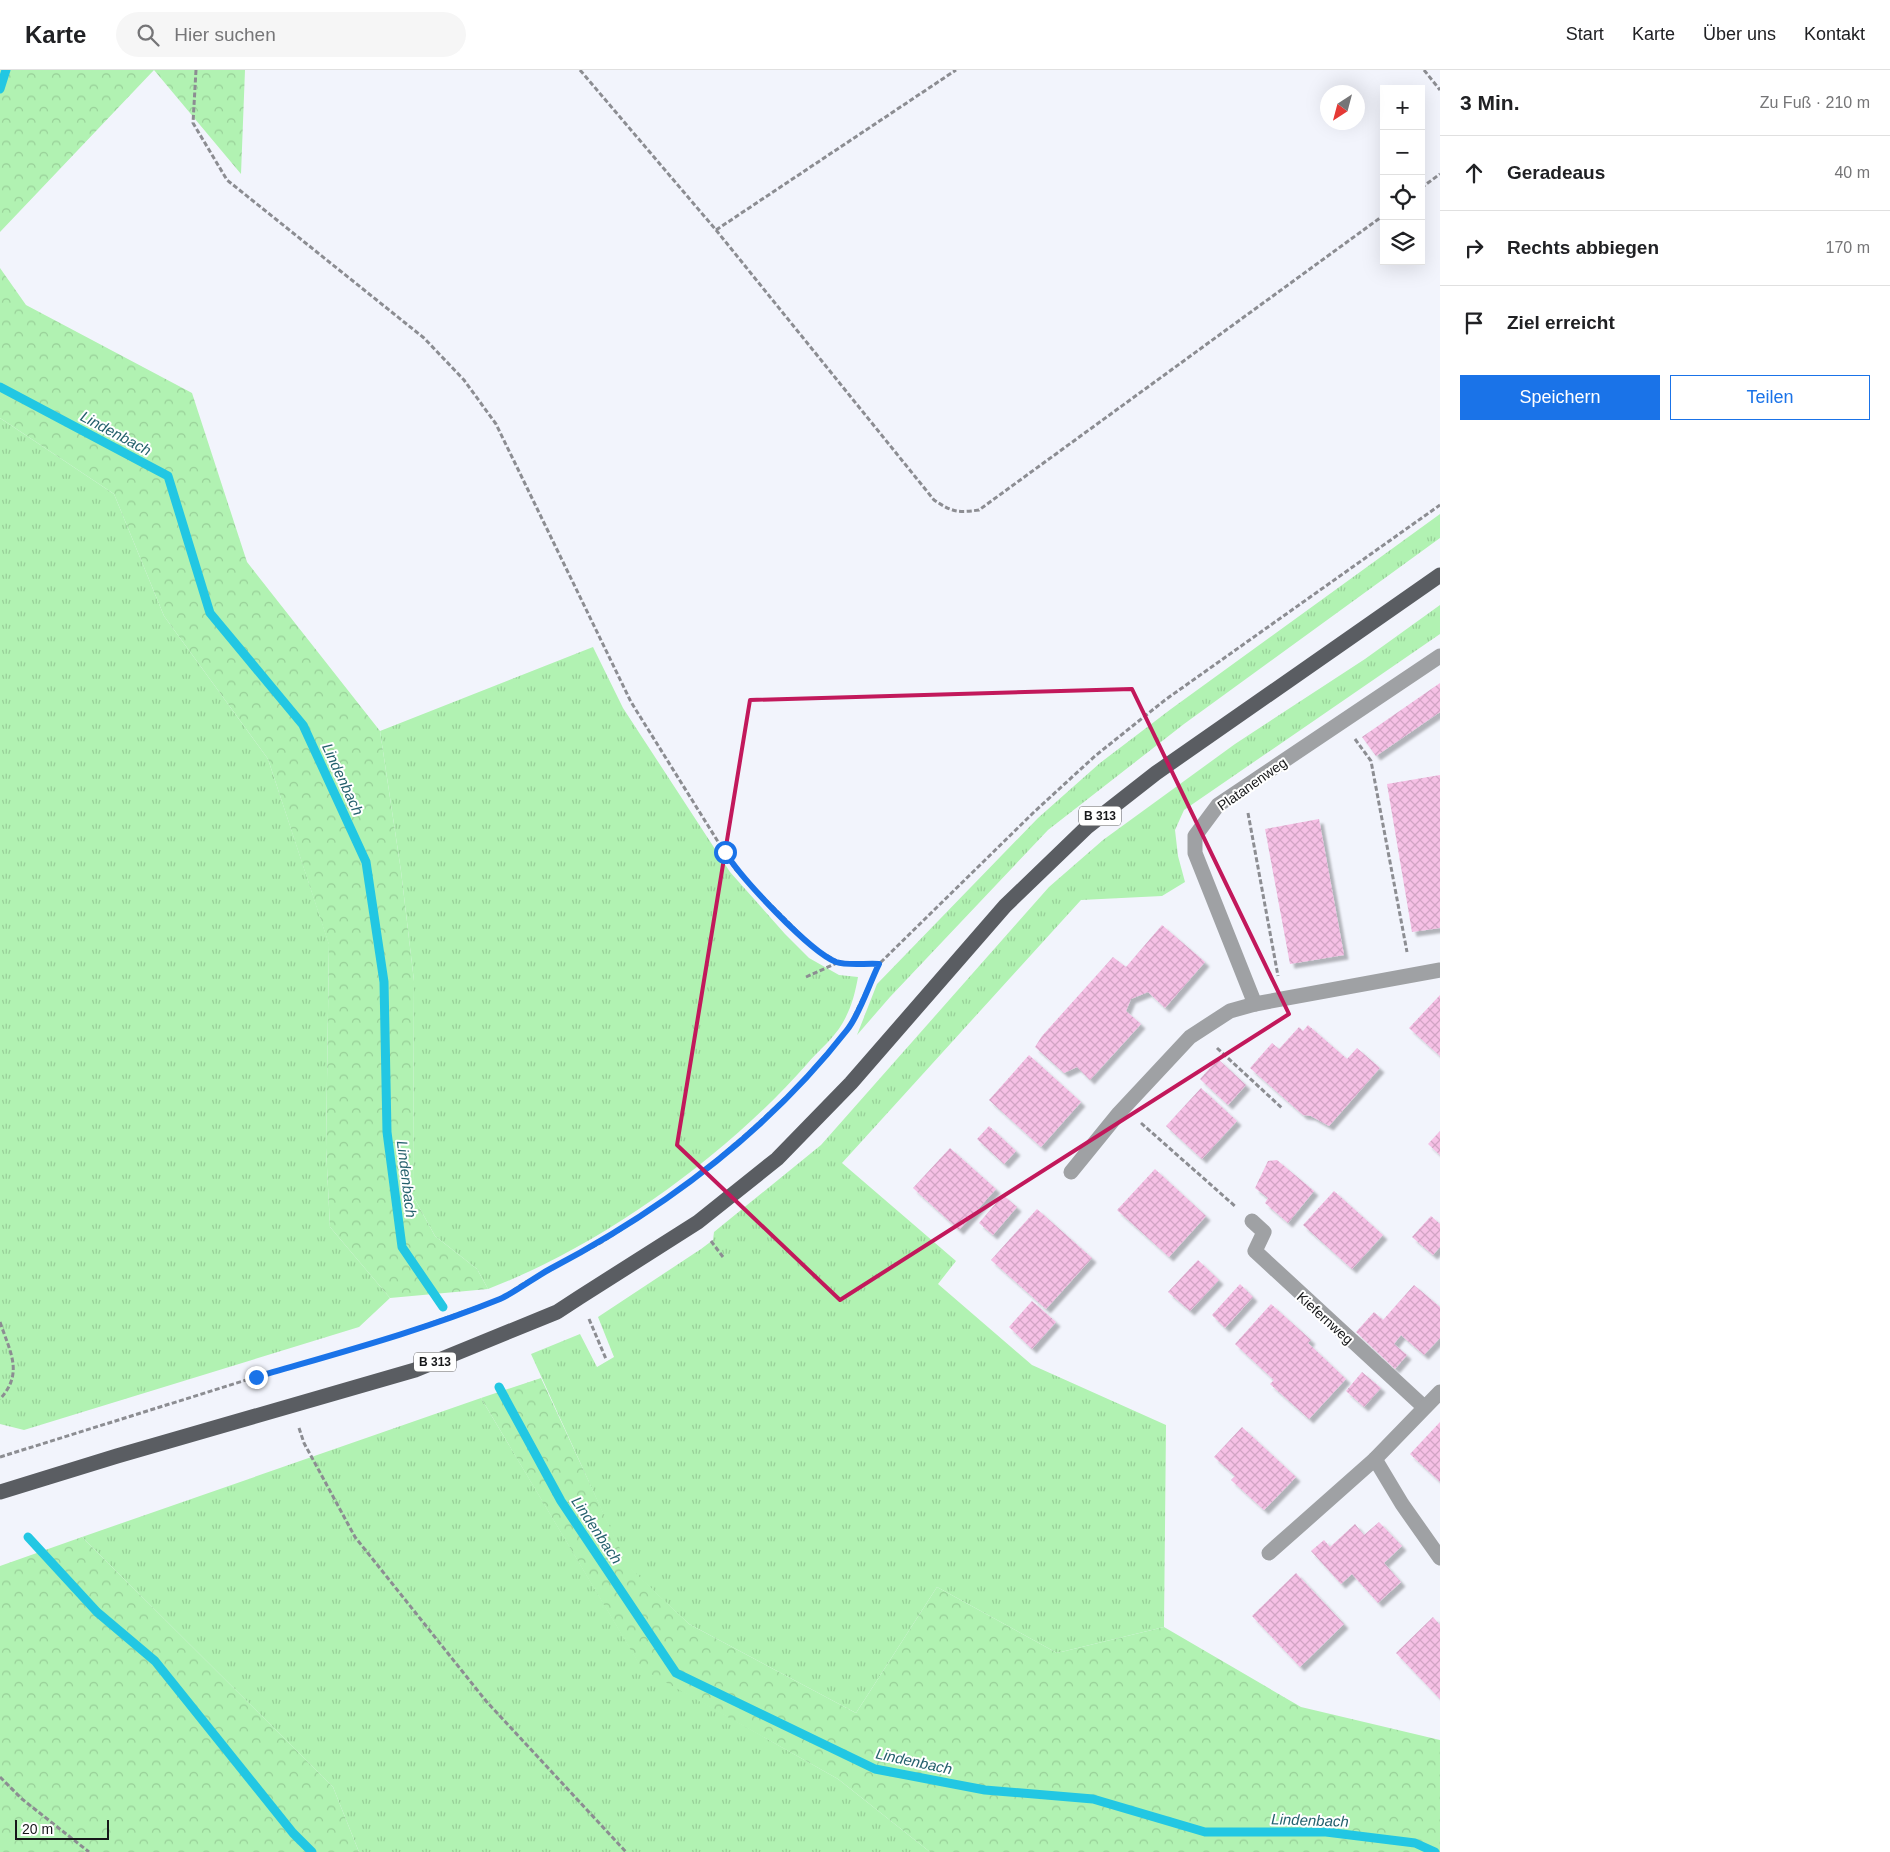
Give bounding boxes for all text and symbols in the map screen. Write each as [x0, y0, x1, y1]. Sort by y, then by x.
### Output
search box [116, 12, 466, 57]
text: Karte [25, 21, 86, 48]
icon: search [134, 21, 162, 49]
text: Hier suchen [174, 24, 276, 45]
text: Start [1566, 24, 1604, 44]
text: Karte [1632, 24, 1675, 44]
text: Über uns [1703, 24, 1776, 44]
text: Kontakt [1804, 24, 1865, 44]
north arrow [1320, 85, 1365, 130]
map controls [1380, 85, 1425, 265]
button: + [1380, 85, 1425, 130]
text: 3 Min. [1460, 91, 1520, 114]
text: Zu Fuß · 210 m [1760, 94, 1870, 111]
button: − [1380, 130, 1425, 175]
icon: ahead [1460, 159, 1488, 187]
text: Geradeaus [1507, 162, 1605, 183]
text: 40 m [1834, 164, 1870, 181]
button: locate [1380, 175, 1425, 220]
button: layers [1380, 220, 1425, 265]
icon: right [1460, 234, 1488, 262]
text: Rechts abbiegen [1507, 237, 1659, 258]
text: 170 m [1826, 239, 1870, 256]
icon: arrive [1460, 309, 1488, 337]
text: Ziel erreicht [1507, 312, 1615, 333]
button: Speichern [1460, 375, 1660, 420]
button: Teilen [1670, 375, 1870, 420]
water label: Lindenbach [78, 407, 154, 459]
water label: Lindenbach [319, 740, 367, 818]
street label: Platanenweg [1214, 754, 1290, 814]
road number: B 313 [1079, 806, 1121, 826]
route start [714, 841, 737, 864]
water label: Lindenbach [394, 1139, 420, 1219]
street label: Kiefernweg [1294, 1289, 1356, 1347]
road number: B 313 [414, 1352, 456, 1371]
route end [245, 1366, 268, 1389]
water label: Lindenbach [568, 1493, 626, 1567]
water label: Lindenbach [874, 1745, 954, 1777]
water label: Lindenbach [1271, 1810, 1349, 1830]
scale bar [15, 1817, 109, 1840]
text: 20 m [22, 1821, 53, 1837]

